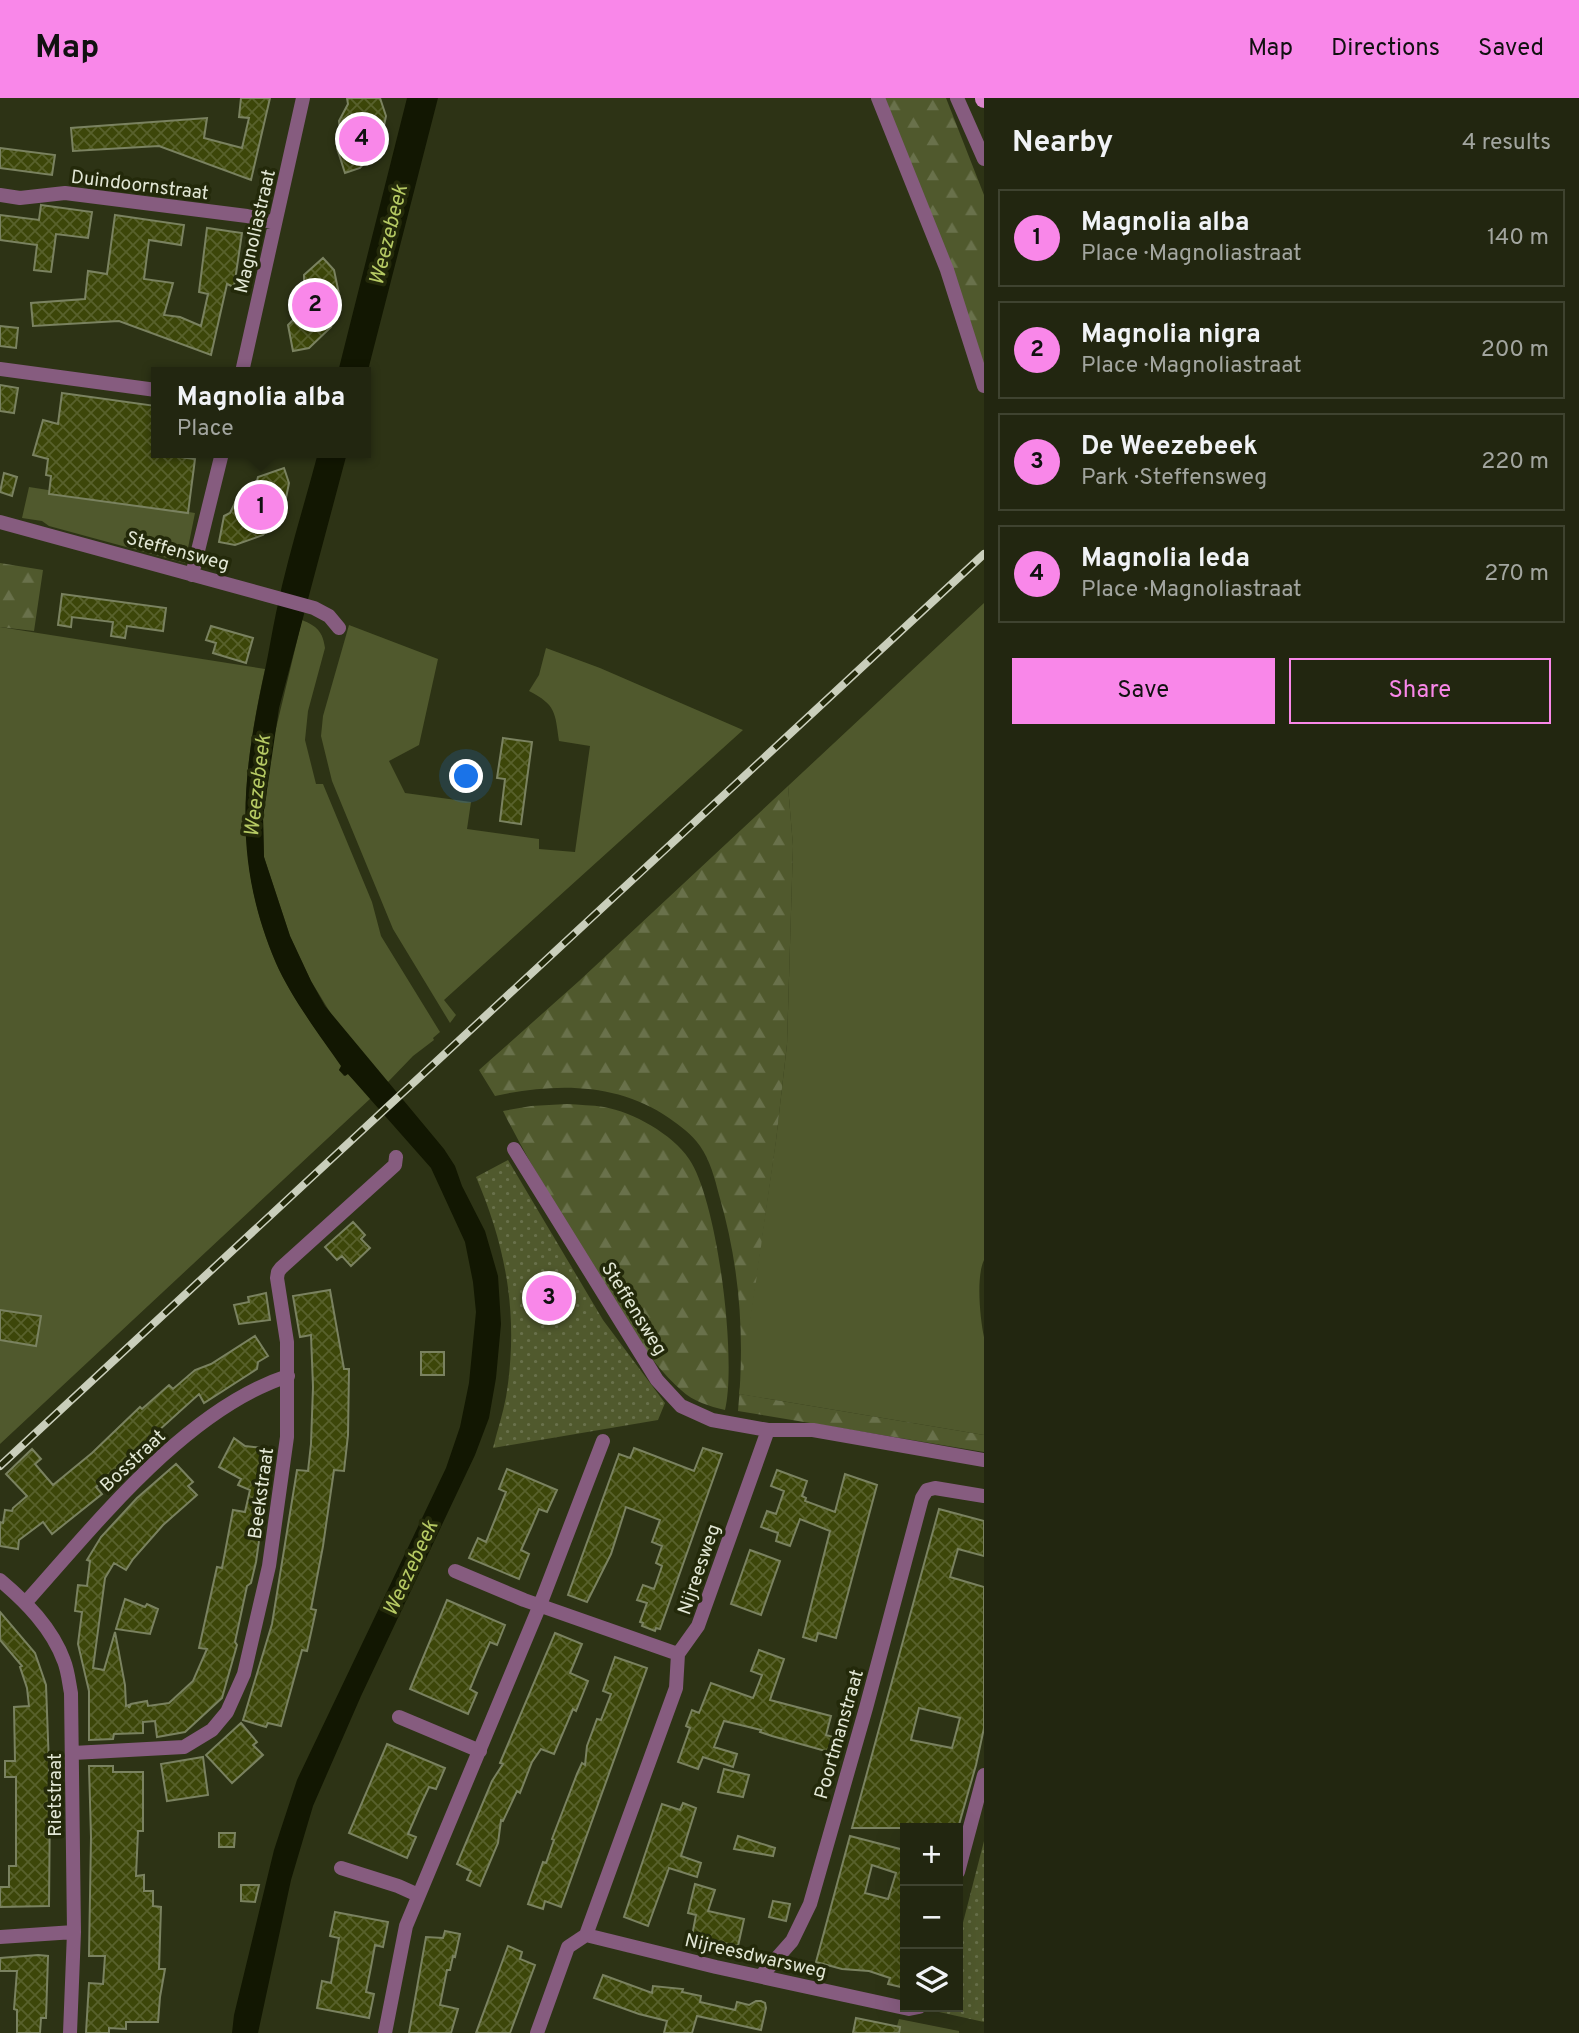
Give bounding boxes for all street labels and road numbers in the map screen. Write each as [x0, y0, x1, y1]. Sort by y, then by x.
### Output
street label: Duindoornstraat [69, 166, 210, 206]
street label: Magnoliastraat [230, 167, 282, 296]
street label: Steffensweg [123, 527, 232, 577]
street label: Steffensweg [595, 1258, 671, 1360]
street label: Bosstraat [96, 1425, 171, 1498]
street label: Beekstraat [244, 1446, 280, 1541]
street label: Nijreesweg [673, 1521, 727, 1618]
street label: Poortmanstraat [810, 1667, 870, 1802]
street label: Rietstraat [44, 1753, 68, 1837]
street label: Nijreesdwarsweg [682, 1929, 829, 1985]

